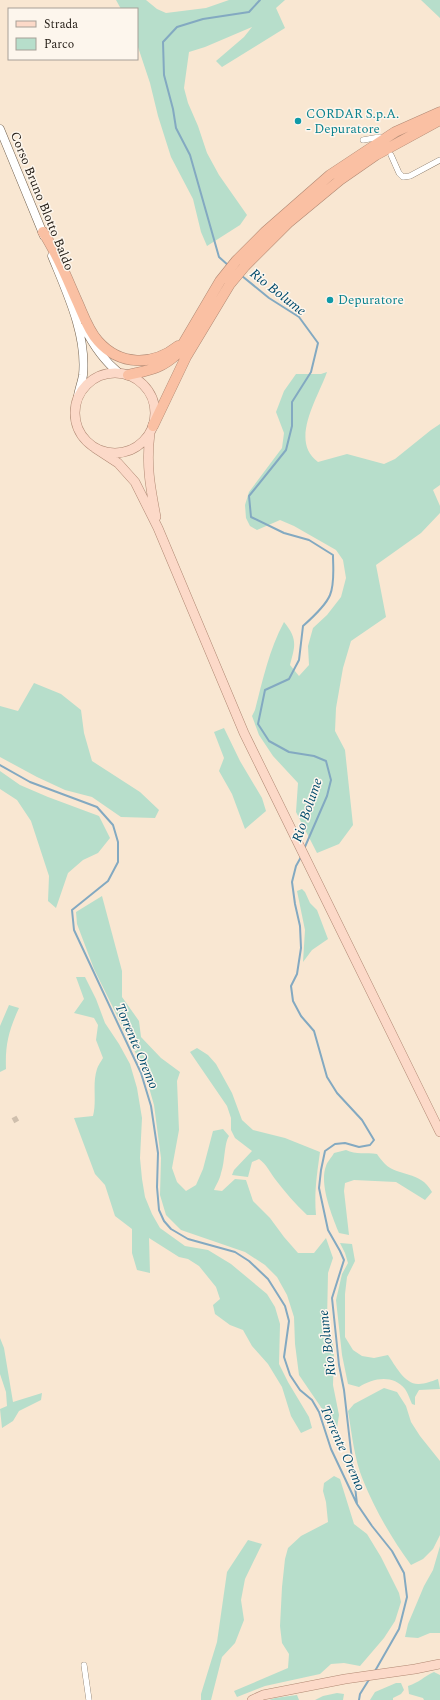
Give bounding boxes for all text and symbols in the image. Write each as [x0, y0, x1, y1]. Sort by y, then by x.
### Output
legend [8, 8, 138, 60]
text: Strada [44, 15, 78, 34]
text: Parco [44, 35, 74, 54]
place label: CORDAR S.p.A. - Depuratore [306, 104, 399, 139]
marker: CORDAR S.p.A. - Depuratore [293, 116, 303, 126]
street label: Corso Bruno Blotto Baldo [5, 129, 79, 273]
water label: Rio Bolume [245, 263, 311, 321]
place label: Depuratore [338, 290, 404, 310]
marker: Depuratore [325, 295, 335, 305]
water label: Rio Bolume [286, 775, 328, 845]
water label: Torrente Oremo [109, 1000, 165, 1092]
water label: Rio Bolume [313, 1309, 341, 1377]
water label: Torrente Oremo [315, 1402, 371, 1494]

